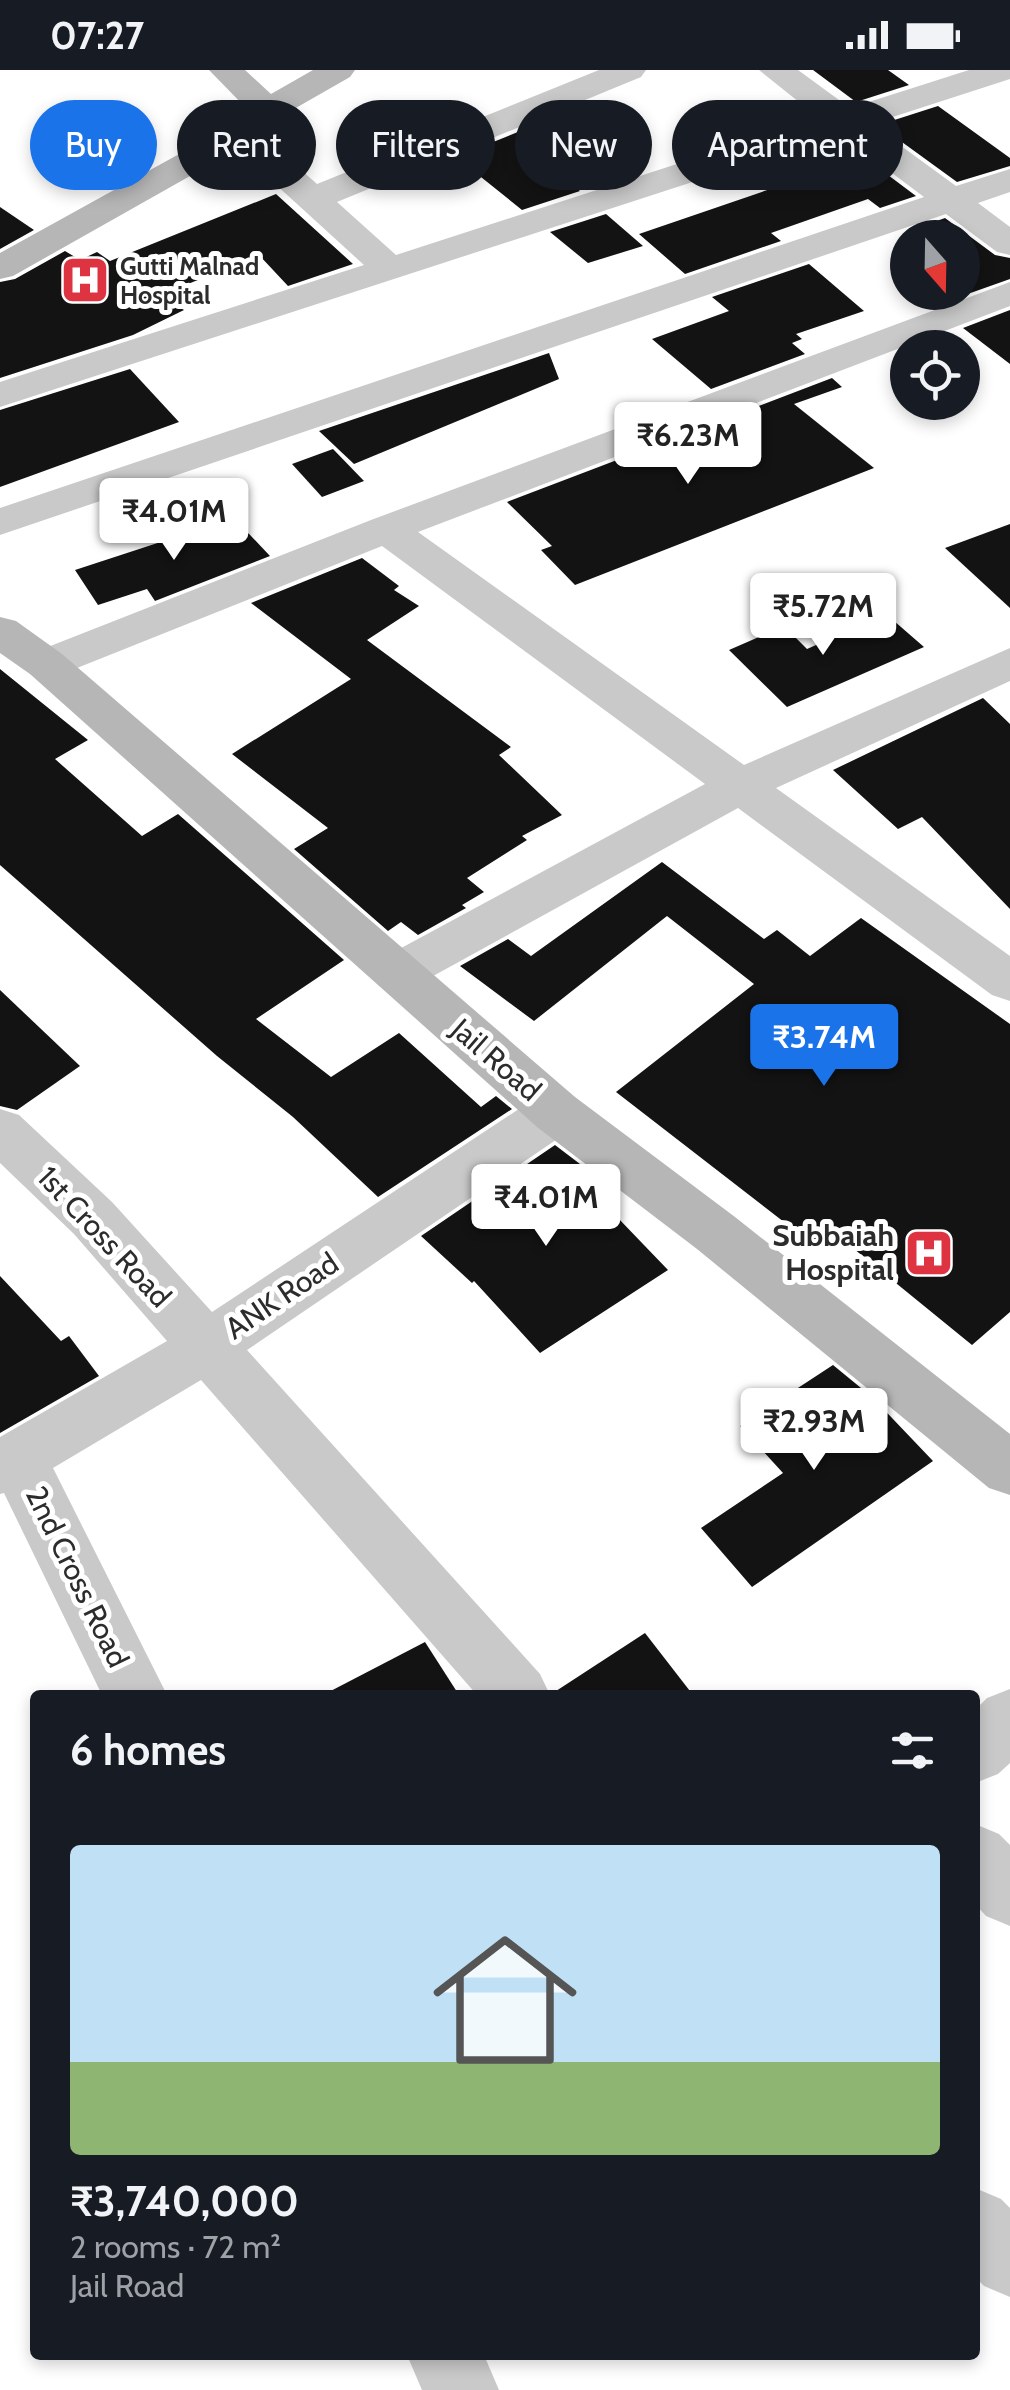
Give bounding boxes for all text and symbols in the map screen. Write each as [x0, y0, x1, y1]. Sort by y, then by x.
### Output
text: 07:27 [50, 12, 144, 59]
chip: Buy [30, 100, 157, 190]
chip: Rent [177, 100, 316, 190]
chip: Filters [336, 100, 495, 190]
chip: New [515, 100, 652, 190]
chip: Apartment [672, 100, 903, 190]
north arrow [890, 220, 980, 310]
map controls [890, 220, 980, 420]
place label: Gutti Malnad Hospital [120, 251, 259, 310]
hospital icon: Gutti Malnad Hospital [59, 254, 111, 306]
button: locate [890, 330, 980, 420]
pin: ₹6.23M [607, 402, 769, 487]
text: ₹6.23M [636, 415, 740, 454]
pin: ₹4.01M [93, 478, 255, 563]
text: ₹4.01M [121, 491, 227, 530]
pin: ₹5.72M [742, 573, 904, 658]
text: ₹5.72M [772, 586, 874, 625]
pin: ₹3.74M [743, 1004, 905, 1089]
street label: Jail Road [443, 1010, 549, 1109]
text: ₹3.74M [772, 1017, 876, 1056]
street label: 1st Cross Road [30, 1158, 179, 1315]
pin: ₹4.01M [465, 1164, 627, 1249]
text: ₹4.01M [493, 1177, 599, 1216]
place label: Subbaiah Hospital [772, 1217, 894, 1288]
hospital icon: Subbaiah Hospital [903, 1227, 955, 1279]
street label: ANK Road [218, 1244, 345, 1347]
pin: ₹2.93M [733, 1388, 895, 1473]
text: ₹2.93M [763, 1401, 865, 1440]
street label: 2nd Cross Road [18, 1480, 137, 1673]
icon: filters [885, 1723, 940, 1778]
text: 6 homes [70, 1724, 226, 1776]
icon: home [415, 1910, 595, 2090]
text: ₹3,740,000 [70, 2175, 299, 2227]
text: 2 rooms · 72 m² [70, 2227, 281, 2266]
text: Jail Road [70, 2266, 184, 2305]

